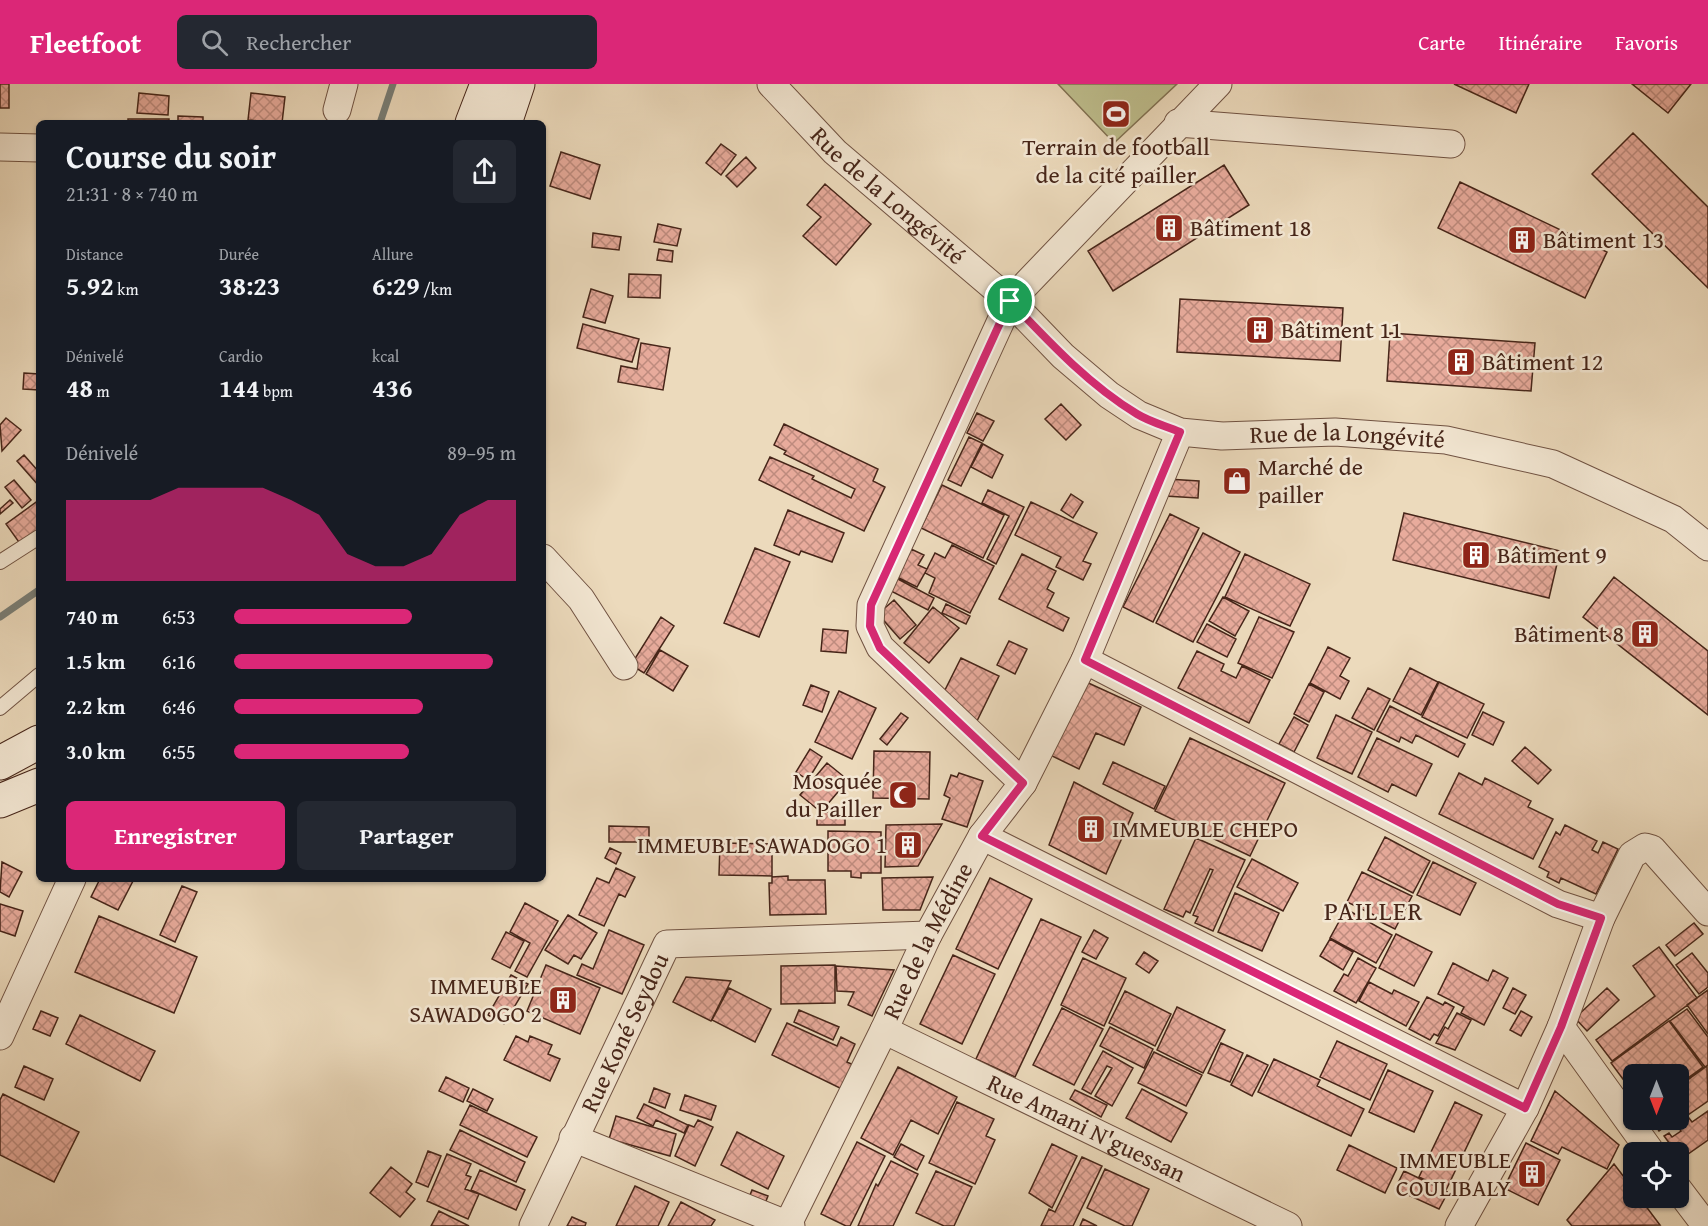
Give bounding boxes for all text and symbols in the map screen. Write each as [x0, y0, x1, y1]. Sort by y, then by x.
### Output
search box [177, 15, 597, 69]
text: Fleetfoot [30, 22, 141, 63]
icon: search [198, 26, 231, 59]
text: Rechercher [246, 26, 351, 58]
text: Carte [1418, 27, 1465, 58]
text: Itinéraire [1498, 27, 1582, 58]
text: Favoris [1615, 27, 1678, 58]
sports icon: Terrain de football de la cité pailler [1100, 98, 1132, 130]
street label: Rue de la Longévité [803, 119, 973, 273]
place label: Terrain de football de la cité pailler [1022, 129, 1210, 192]
text: Course du soir [66, 132, 276, 180]
button: share [453, 140, 516, 203]
text: 21:31 · 8 × 740 m [66, 179, 198, 208]
place label: Bâtiment 18 [1190, 210, 1311, 245]
building icon: Bâtiment 18 [1153, 212, 1185, 244]
place label: Bâtiment 13 [1543, 222, 1664, 257]
building icon: Bâtiment 13 [1506, 224, 1538, 256]
text: Distance [66, 242, 123, 266]
text: Durée [219, 242, 259, 266]
text: Allure [372, 242, 413, 266]
text: 5.92 [66, 266, 114, 305]
text: 38:23 [219, 266, 280, 305]
text: 6:29 [372, 266, 420, 305]
pin [984, 275, 1035, 326]
text: km [114, 277, 138, 301]
text: /km [420, 277, 452, 301]
icon: arrive [993, 284, 1026, 317]
place label: Bâtiment 11 [1281, 312, 1402, 347]
building icon: Bâtiment 11 [1244, 314, 1276, 346]
text: Dénivelé [66, 344, 124, 368]
text: Cardio [219, 344, 263, 368]
text: kcal [372, 344, 399, 368]
place label: Bâtiment 12 [1482, 344, 1603, 379]
building icon: Bâtiment 12 [1445, 346, 1477, 378]
text: 48 [66, 368, 93, 407]
text: 144 [219, 368, 259, 407]
text: 436 [372, 368, 412, 407]
text: m [93, 379, 110, 403]
text: bpm [259, 379, 293, 403]
street label: Rue de la Longévité [1249, 414, 1446, 457]
text: Dénivelé [66, 438, 138, 467]
text: 89–95 m [447, 438, 516, 467]
place label: Marché de pailler [1258, 449, 1363, 512]
shop icon: Marché de pailler [1221, 465, 1253, 497]
place label: Bâtiment 9 [1497, 537, 1607, 572]
building icon: Bâtiment 9 [1460, 539, 1492, 571]
text: 740 m [66, 602, 119, 631]
text: 6:53 [162, 602, 196, 631]
place label: Bâtiment 8 [1514, 616, 1624, 651]
building icon: Bâtiment 8 [1629, 618, 1661, 650]
text: 1.5 km [66, 647, 125, 676]
text: 6:16 [162, 647, 196, 676]
text: 2.2 km [66, 692, 125, 721]
text: 6:46 [162, 692, 196, 721]
text: 3.0 km [66, 737, 125, 766]
text: 6:55 [162, 737, 196, 766]
place label: Mosquée du Pailler [785, 763, 882, 826]
mosque icon: Mosquée du Pailler [887, 779, 919, 811]
button: Enregistrer [66, 801, 285, 870]
button: Partager [297, 801, 516, 870]
place label: IMMEUBLE CHEPO [1112, 811, 1298, 846]
building icon: IMMEUBLE CHEPO [1075, 813, 1107, 845]
place label: IMMEUBLE SAWADOGO 1 [637, 827, 887, 862]
building icon: IMMEUBLE SAWADOGO 1 [892, 829, 924, 861]
street label: Rue de la Médine [873, 856, 981, 1025]
district label: PAILLER [1324, 891, 1424, 930]
street label: Rue Koné Seydou [571, 947, 677, 1118]
place label: IMMEUBLE SAWADOGO 2 [409, 968, 542, 1031]
building icon: IMMEUBLE SAWADOGO 2 [547, 984, 579, 1016]
north arrow [1623, 1064, 1689, 1130]
map controls [1623, 1064, 1689, 1208]
street label: Rue Amani N'guessan [982, 1065, 1192, 1191]
place label: IMMEUBLE COULIBALY [1396, 1142, 1511, 1205]
button: locate [1623, 1142, 1689, 1208]
building icon: IMMEUBLE COULIBALY [1516, 1158, 1548, 1190]

